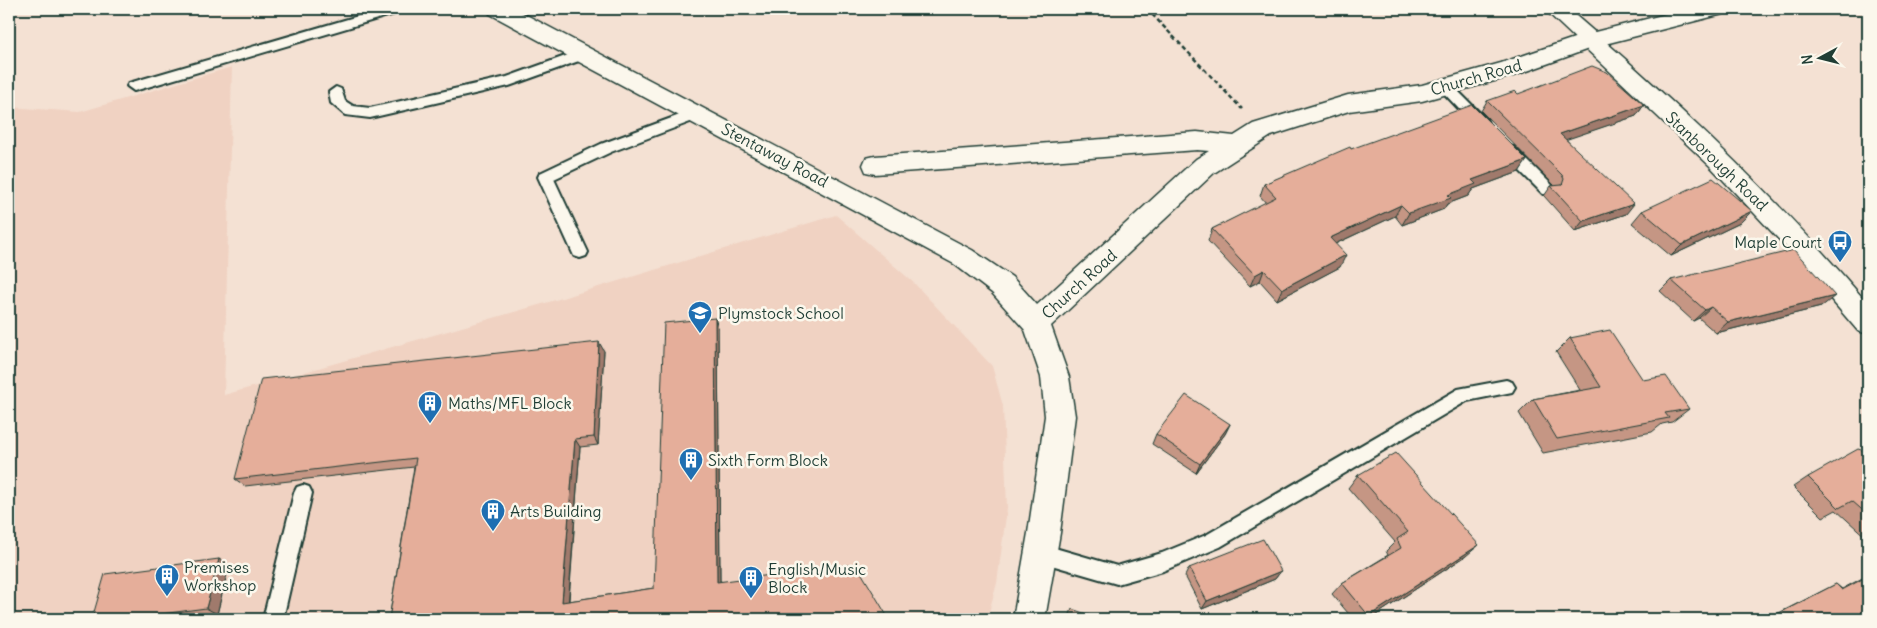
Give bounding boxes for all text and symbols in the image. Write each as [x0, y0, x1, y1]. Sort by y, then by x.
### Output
north arrow [1794, 32, 1844, 82]
street label: Church Road [1428, 54, 1524, 100]
text: N [1798, 54, 1817, 65]
street label: Stanborough Road [1662, 107, 1772, 215]
street label: Stentaway Road [718, 118, 832, 192]
bus stop icon: Maple Court [1827, 229, 1853, 263]
place label: Maple Court [1734, 232, 1823, 252]
street label: Church Road [1037, 245, 1121, 323]
school or university icon: Plymstock School [687, 300, 713, 334]
place label: Plymstock School [718, 303, 844, 323]
building icon: Maths/MFL Block [417, 390, 443, 424]
place label: Maths/MFL Block [448, 393, 572, 413]
building icon: Sixth Form Block [678, 447, 704, 481]
place label: Sixth Form Block [708, 450, 828, 470]
building icon: Arts Building [480, 498, 506, 532]
place label: Arts Building [510, 501, 601, 521]
place label: Premises Workshop [184, 557, 256, 595]
place label: English/Music Block [768, 559, 866, 597]
building icon: Premises Workshop [154, 563, 180, 597]
building icon: English/Music Block [738, 565, 764, 599]

